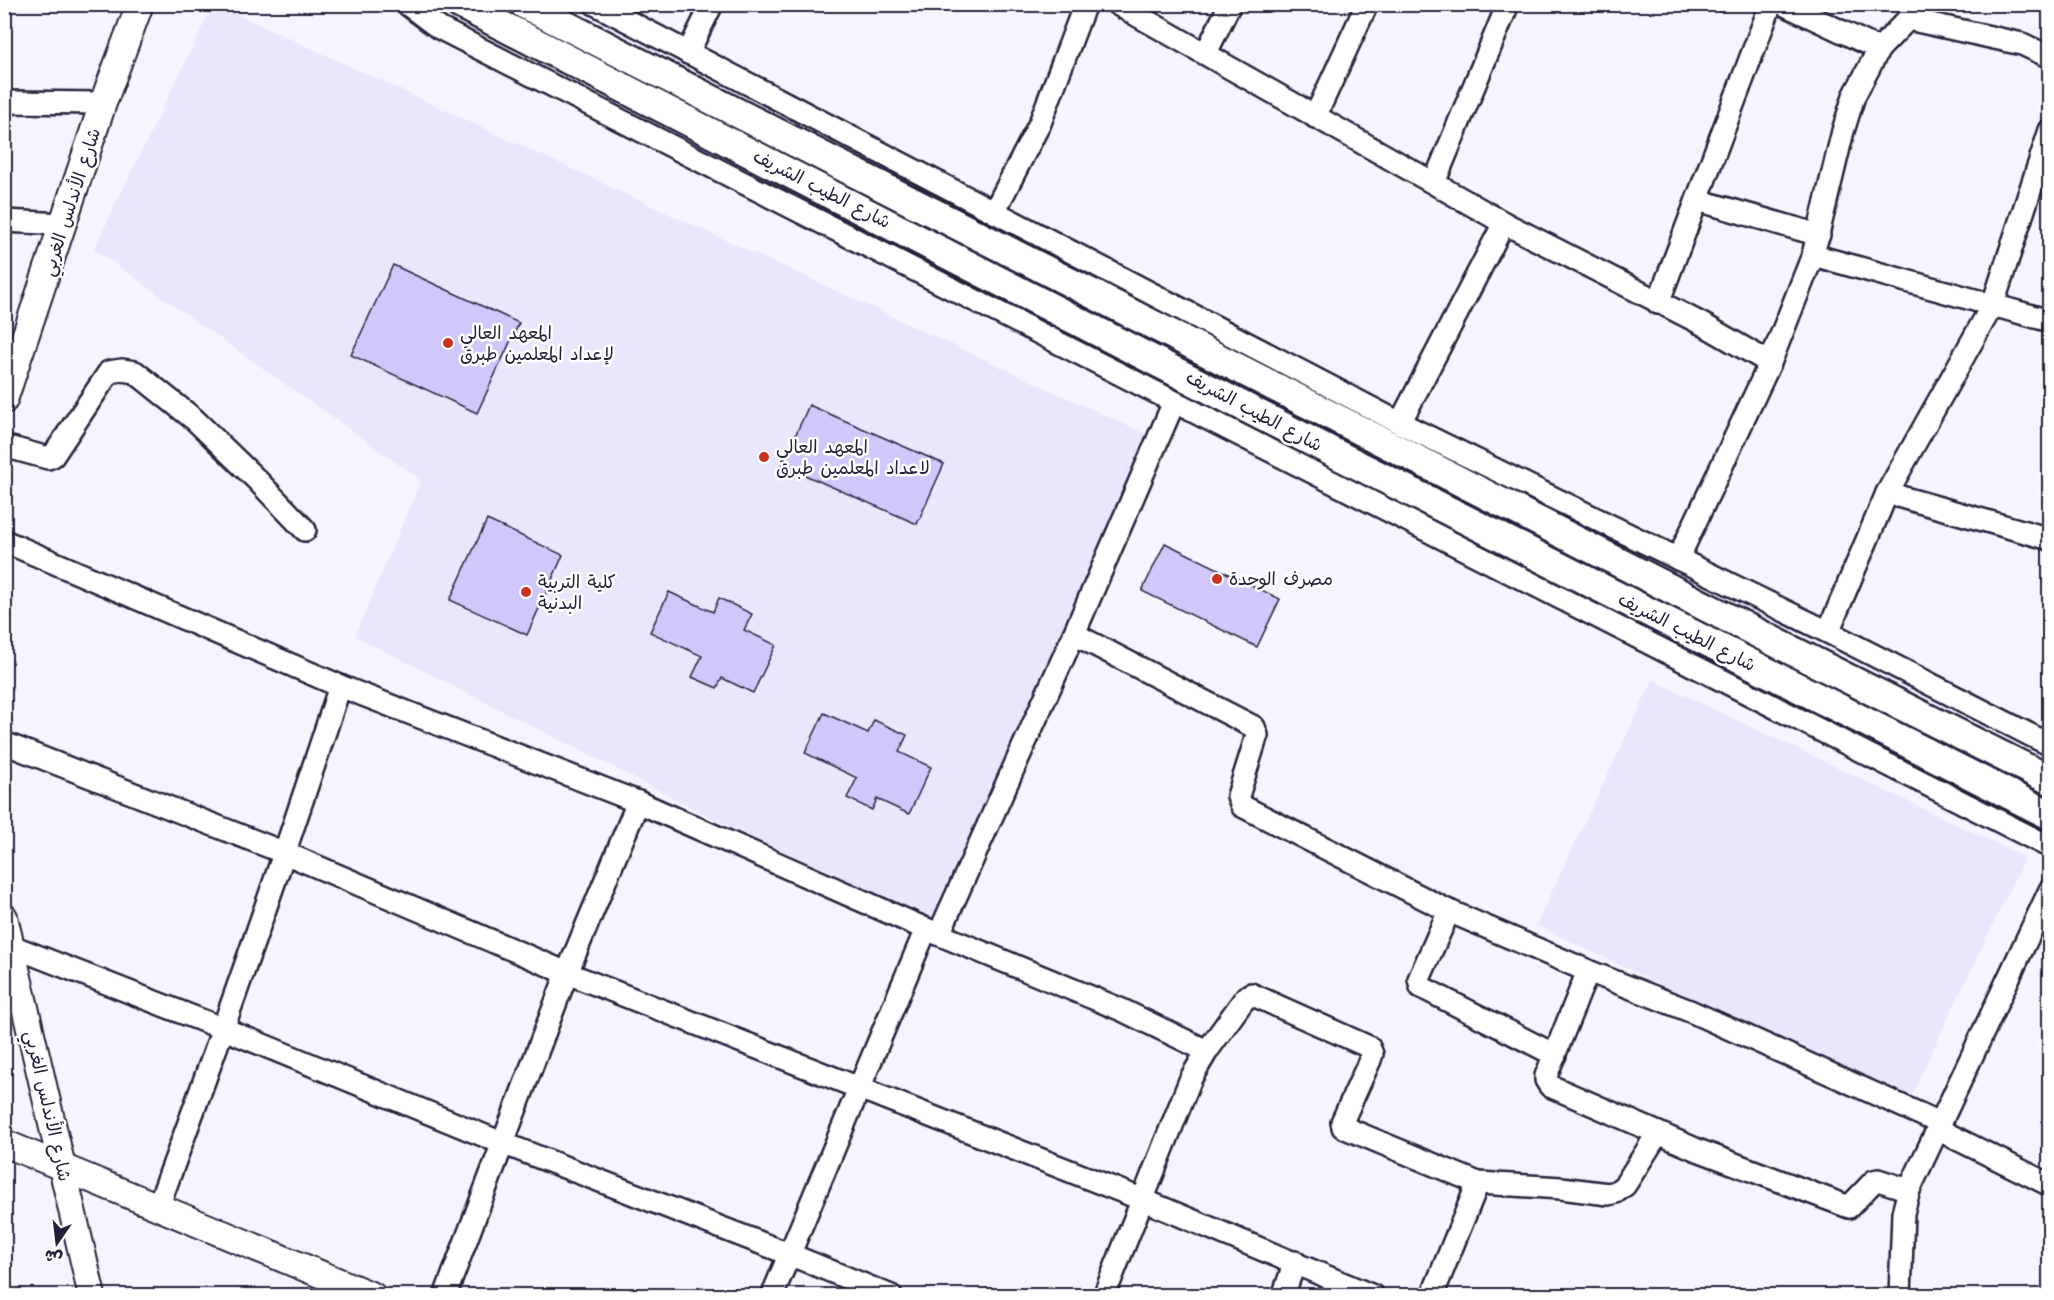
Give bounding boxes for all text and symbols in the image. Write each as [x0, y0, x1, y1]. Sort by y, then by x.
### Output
street label: شارع الأندلس الغربي [35, 125, 110, 280]
street label: شارع الطيب الشريف [747, 143, 895, 238]
place label: المعهد العالي لإعداد المعلمين طبرق [460, 320, 614, 370]
marker: المعهد العالي لإعداد المعلمين طبرق [441, 336, 455, 350]
street label: شارع الطيب الشريف [1180, 364, 1327, 461]
place label: المعهد العالي لاعداد المعلمين طبرق [776, 434, 930, 484]
marker: المعهد العالي لاعداد المعلمين طبرق [757, 450, 771, 464]
place label: مصرف الوحدة [1229, 566, 1333, 595]
place label: كلية التربية البدنية [538, 569, 616, 619]
marker: مصرف الوحدة [1210, 572, 1224, 586]
marker: كلية التربية البدنية [519, 585, 533, 599]
street label: شارع الطيب الشريف [1612, 586, 1760, 681]
street label: شارع الأندلس الغربي [15, 1028, 78, 1185]
north arrow [27, 1213, 87, 1273]
text: ش [42, 1242, 65, 1270]

